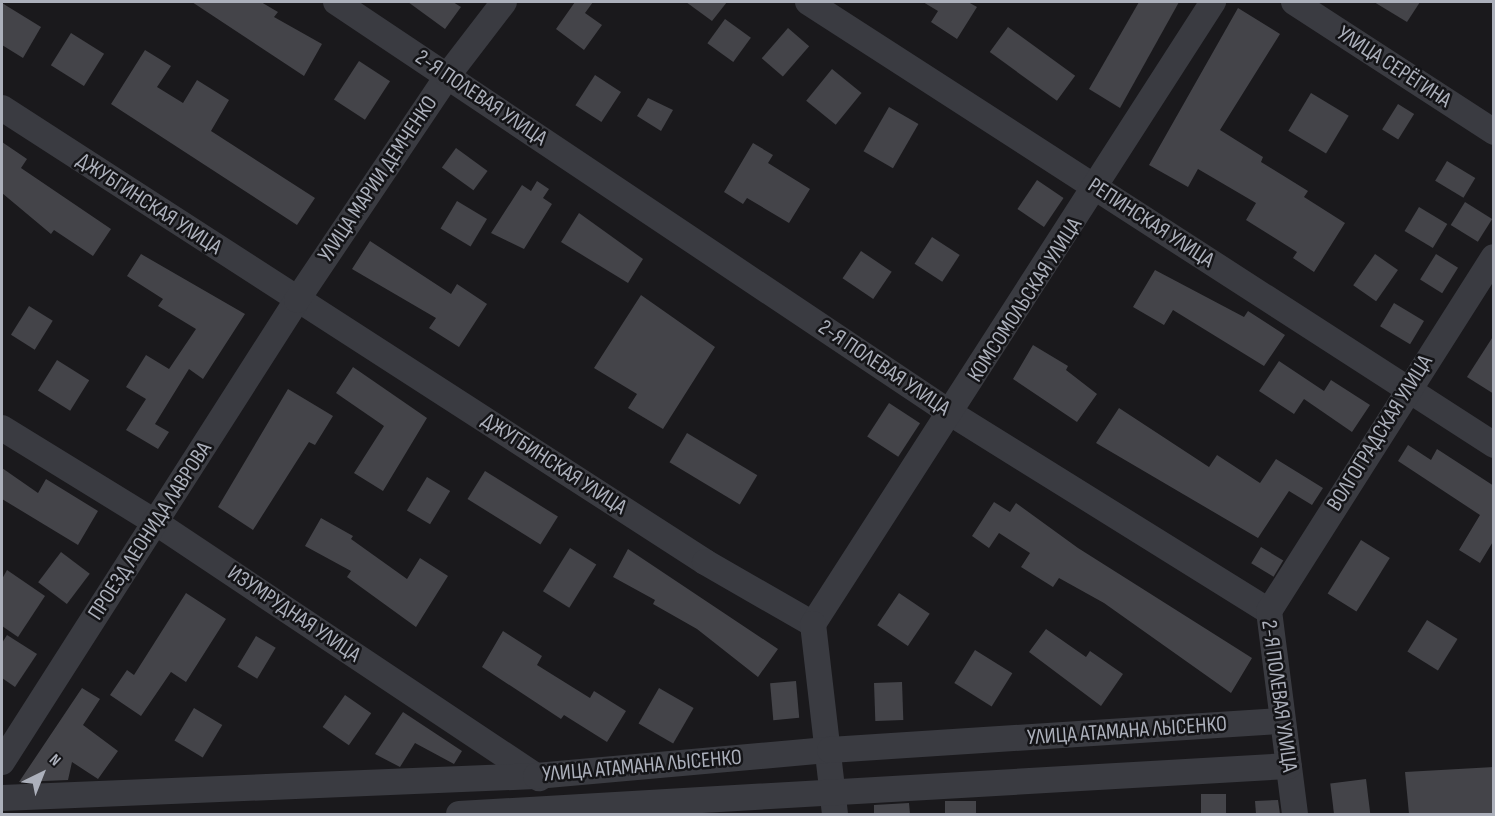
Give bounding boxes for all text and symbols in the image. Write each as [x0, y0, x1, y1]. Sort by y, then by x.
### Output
street label: УЛИЦА СЕРЁГИНА [1332, 20, 1456, 114]
street label: 2-Я ПОЛЕВАЯ УЛИЦА [410, 44, 552, 152]
street label: УЛИЦА МАРИИ ДЕМЧЕНКО [313, 91, 443, 267]
street label: ДЖУБГИНСКАЯ УЛИЦА [72, 147, 226, 261]
street label: РЕПИНСКАЯ УЛИЦА [1083, 172, 1219, 274]
street label: КОМСОМОЛЬСКАЯ УЛИЦА [962, 213, 1088, 387]
street label: 2-Я ПОЛЕВАЯ УЛИЦА [813, 314, 955, 422]
street label: ВОЛГОГРАДСКАЯ УЛИЦА [1321, 350, 1439, 516]
street label: ДЖУГБИНСКАЯ УЛИЦА [477, 407, 631, 521]
street label: ПРОЕЗД ЛЕОНИДА ЛАВРОВА [83, 437, 217, 625]
street label: ИЗУМРУДНАЯ УЛИЦА [222, 560, 366, 668]
street label: 2-Я ПОЛЕВАЯ УЛИЦА [1255, 618, 1303, 774]
street label: УЛИЦА АТАМАНА ЛЫСЕНКО [1026, 711, 1228, 751]
north arrow [12, 744, 72, 804]
street label: УЛИЦА АТАМАНА ЛЫСЕНКО [541, 744, 743, 788]
text: N [45, 751, 64, 770]

